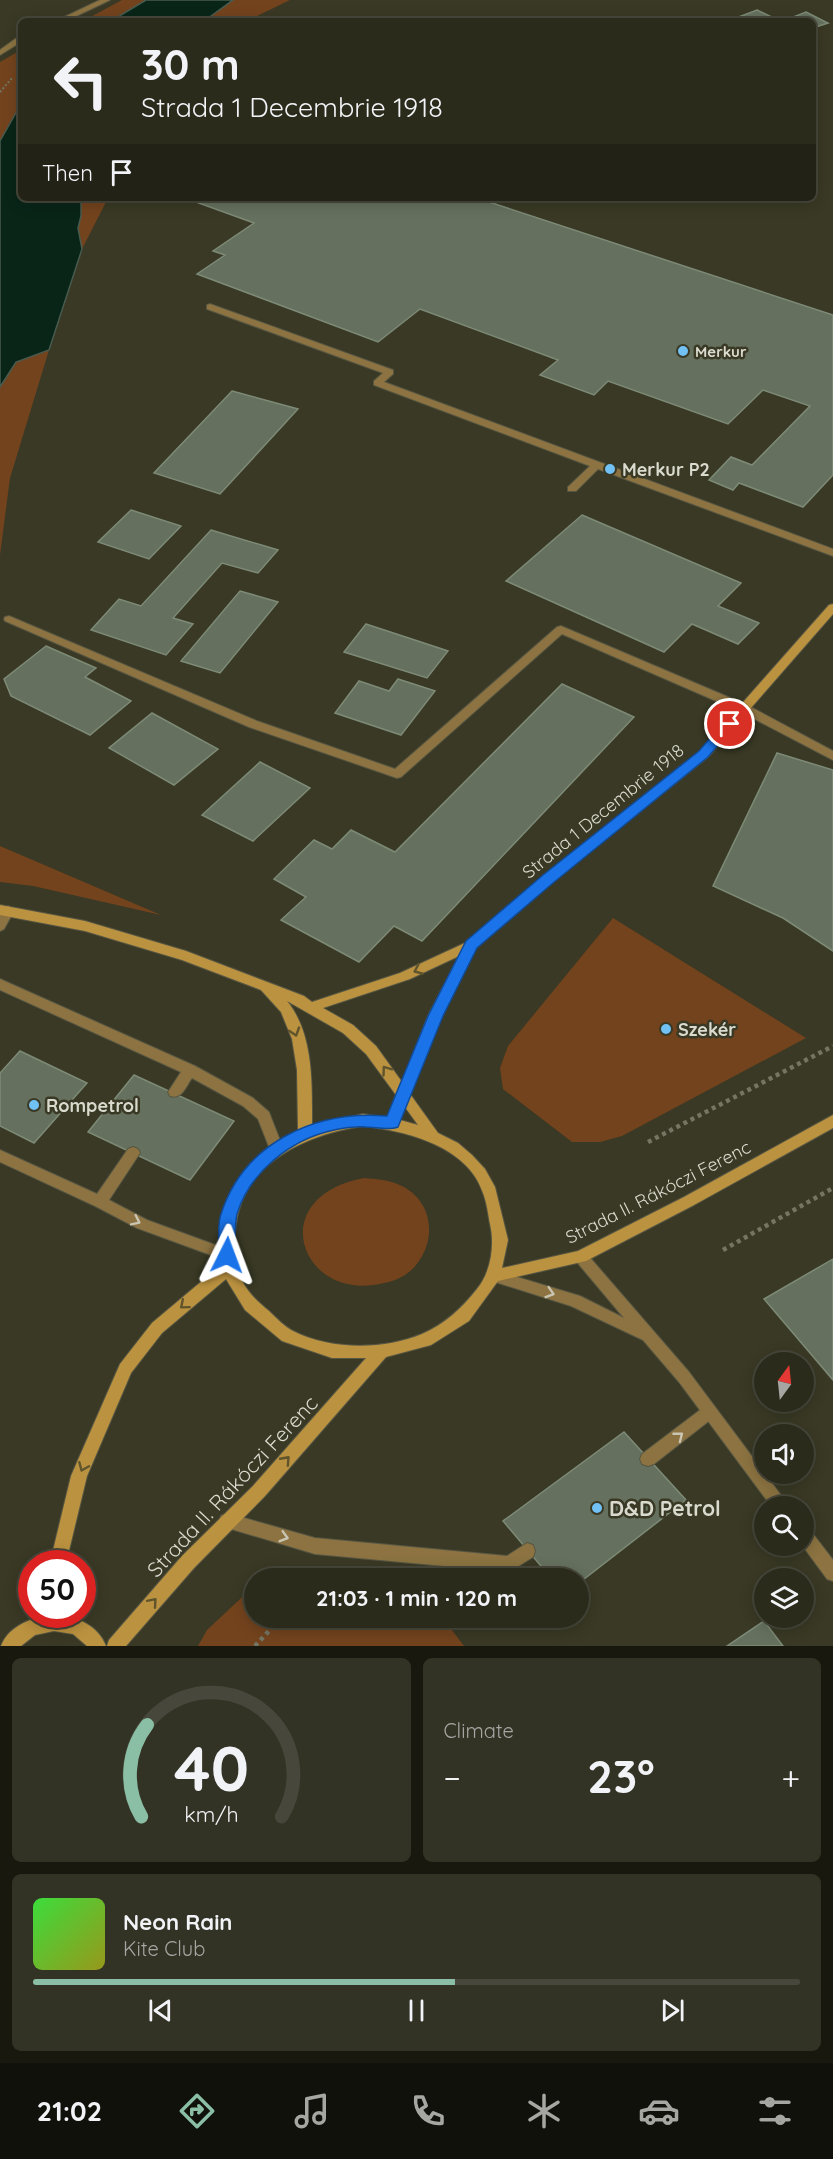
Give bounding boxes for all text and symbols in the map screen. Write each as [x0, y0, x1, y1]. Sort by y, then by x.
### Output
text: 30 m [141, 38, 240, 91]
icon: left [42, 42, 120, 120]
text: Strada 1 Decembrie 1918 [141, 90, 443, 124]
icon: arrive [105, 156, 138, 189]
text: Then [42, 159, 93, 187]
place label: Merkur [695, 342, 747, 361]
marker: Merkur [676, 344, 690, 358]
place label: Merkur P2 [622, 458, 710, 481]
marker: Merkur P2 [603, 462, 617, 476]
pin [704, 698, 755, 749]
icon: arrive [713, 707, 746, 740]
street label: Strada 1 Decembrie 1918 [518, 739, 688, 883]
one-way arrow [414, 963, 425, 975]
place label: Szekér [678, 1018, 736, 1041]
marker: Szekér [659, 1022, 673, 1036]
one-way arrow [288, 1026, 300, 1037]
one-way arrow [382, 1066, 393, 1077]
place label: Rompetrol [46, 1094, 139, 1117]
marker: Rompetrol [27, 1098, 41, 1112]
street label: Strada II. Rákóczi Ferenc [562, 1135, 754, 1249]
one-way arrow [130, 1213, 141, 1225]
position arrow [195, 1223, 259, 1287]
one-way arrow [544, 1286, 555, 1298]
one-way arrow [180, 1298, 191, 1309]
north arrow [754, 1352, 814, 1412]
map controls [754, 1352, 814, 1628]
street label: Strada II. Rákóczi Ferenc [141, 1390, 323, 1582]
button: sound [754, 1424, 814, 1484]
one-way arrow [672, 1432, 683, 1443]
one-way arrow [279, 1456, 290, 1466]
one-way arrow [78, 1461, 90, 1472]
place label: D&D Petrol [609, 1495, 721, 1521]
button: search [754, 1496, 814, 1556]
marker: D&D Petrol [590, 1501, 604, 1515]
one-way arrow [278, 1530, 289, 1542]
speed limit sign: 50 [18, 1550, 96, 1628]
button: layers [754, 1568, 814, 1628]
text: 21:03 · 1 min · 120 m [316, 1584, 517, 1612]
one-way arrow [146, 1598, 157, 1609]
text: Climate [444, 1718, 514, 1743]
text: 40 [174, 1729, 249, 1807]
text: 23° [587, 1748, 655, 1804]
text: − [444, 1757, 461, 1798]
text: + [781, 1757, 800, 1798]
text: km/h [184, 1801, 238, 1827]
text: Neon Rain [123, 1908, 232, 1936]
text: Kite Club [123, 1936, 205, 1961]
icon: previous [144, 1994, 177, 2027]
icon: pause [400, 1994, 433, 2027]
icon: next [656, 1994, 689, 2027]
icon: directions [176, 2090, 218, 2132]
icon: music [291, 2090, 333, 2132]
icon: phone [407, 2090, 449, 2132]
icon: climate [523, 2090, 565, 2132]
icon: car [638, 2090, 680, 2132]
icon: filters [754, 2090, 796, 2132]
text: 21:02 [37, 2094, 102, 2128]

